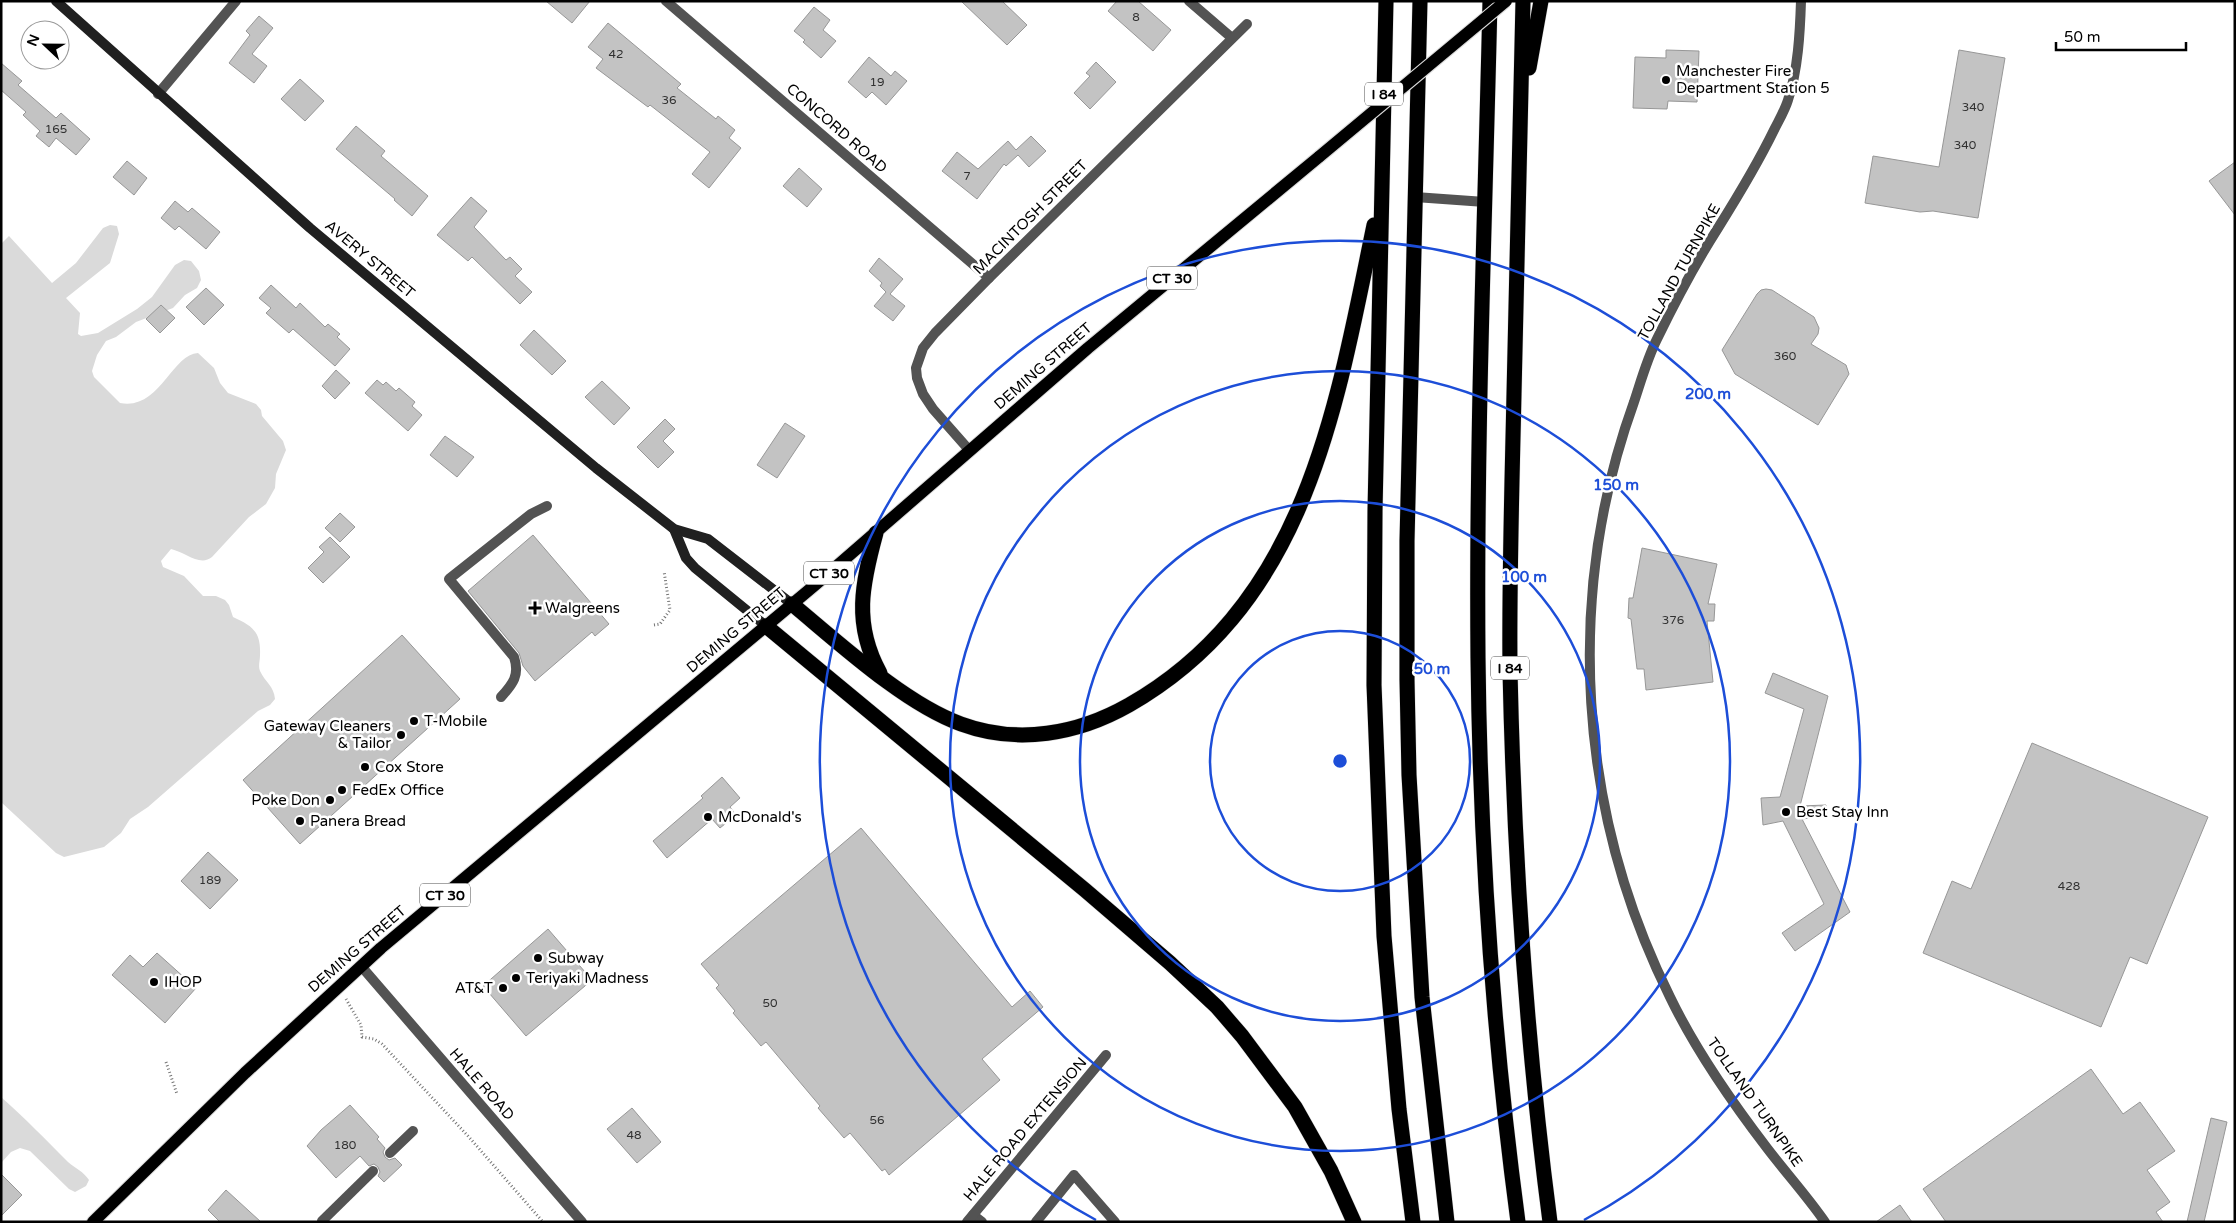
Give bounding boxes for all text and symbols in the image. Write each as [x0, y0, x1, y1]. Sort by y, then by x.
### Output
house number: 8 [1132, 10, 1140, 24]
north arrow [20, 20, 70, 70]
scale bar [2056, 20, 2186, 52]
text: 50 m [2064, 28, 2101, 46]
text: N [23, 32, 43, 49]
house number: 42 [608, 47, 624, 61]
place label: Manchester Fire Department Station 5 [1676, 62, 1830, 97]
marker: Manchester Fire Department Station 5 [1660, 74, 1672, 86]
house number: 19 [869, 75, 885, 89]
street label: CONCORD ROAD [783, 79, 891, 177]
road number: I 84 [1365, 82, 1403, 106]
house number: 36 [661, 93, 677, 107]
house number: 340 [1962, 100, 1985, 114]
house number: 165 [45, 122, 67, 136]
house number: 340 [1954, 138, 1977, 152]
street label: MACINTOSH STREET [969, 156, 1091, 278]
house number: 7 [963, 169, 971, 183]
street label: TOLLAND TURNPIKE [1634, 200, 1724, 344]
street label: AVERY STREET [322, 216, 418, 302]
road number: CT 30 [1147, 266, 1197, 290]
street label: DEMING STREET [990, 319, 1096, 413]
house number: 360 [1774, 349, 1797, 363]
text: 200 m [1685, 385, 1731, 403]
text: 150 m [1593, 476, 1639, 494]
road number: CT 30 [804, 562, 854, 584]
text: 100 m [1501, 568, 1547, 586]
street label: DEMING STREET [683, 583, 789, 677]
place label: Walgreens [545, 599, 620, 617]
marker: Walgreens [529, 602, 541, 614]
house number: 376 [1662, 613, 1684, 627]
road number: I 84 [1491, 656, 1529, 680]
text: 50 m [1414, 660, 1450, 678]
place label: T-Mobile [424, 712, 487, 730]
marker: T-Mobile [408, 715, 420, 727]
place label: Gateway Cleaners & Tailor [264, 717, 391, 752]
marker: Gateway Cleaners & Tailor [395, 729, 407, 741]
centre of rings [1331, 752, 1349, 770]
place label: Cox Store [375, 758, 444, 776]
marker: Cox Store [359, 761, 371, 773]
place label: FedEx Office [352, 781, 444, 799]
marker: FedEx Office [336, 784, 348, 796]
place label: Poke Don [251, 791, 320, 809]
marker: Poke Don [324, 794, 336, 806]
place label: Best Stay Inn [1796, 803, 1889, 821]
marker: Best Stay Inn [1780, 806, 1792, 818]
place label: McDonald's [718, 808, 802, 826]
marker: McDonald's [702, 811, 714, 823]
place label: Panera Bread [310, 812, 406, 830]
marker: Panera Bread [294, 815, 306, 827]
house number: 189 [199, 873, 221, 887]
house number: 428 [2058, 879, 2080, 893]
road number: CT 30 [420, 884, 470, 906]
street label: DEMING STREET [304, 902, 410, 996]
place label: Subway [548, 949, 604, 967]
marker: Subway [532, 952, 544, 964]
place label: Teriyaki Madness [526, 969, 649, 987]
marker: Teriyaki Madness [510, 972, 522, 984]
place label: IHOP [164, 973, 202, 991]
marker: IHOP [148, 976, 160, 988]
place label: AT&T [455, 979, 493, 997]
marker: AT&T [497, 982, 509, 994]
house number: 50 [762, 996, 778, 1010]
street label: TOLLAND TURNPIKE [1704, 1034, 1806, 1170]
street label: HALE ROAD [446, 1044, 518, 1124]
street label: HALE ROAD EXTENSION [960, 1053, 1090, 1205]
house number: 56 [869, 1113, 885, 1127]
house number: 48 [626, 1128, 642, 1142]
house number: 180 [334, 1138, 357, 1152]

